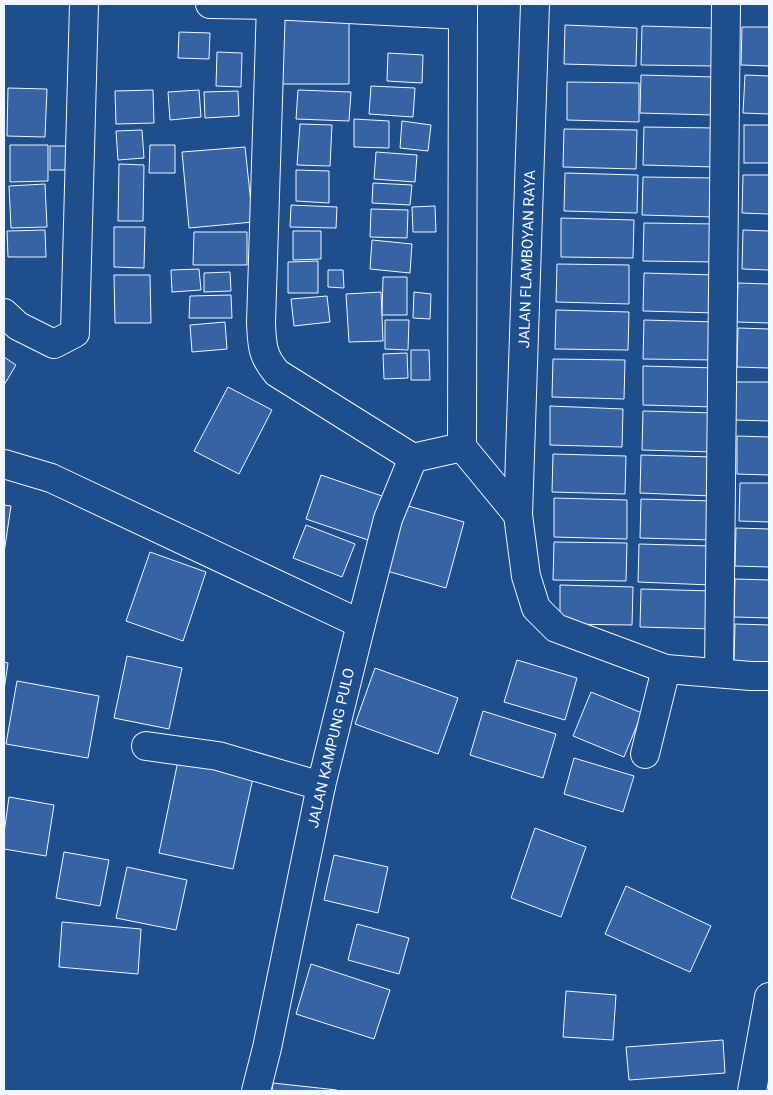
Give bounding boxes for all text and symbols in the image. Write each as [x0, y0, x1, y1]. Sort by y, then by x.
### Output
street label: JALAN FLAMBOYAN RAYA [515, 170, 539, 348]
street label: JALAN KAMPUNG PULO [304, 666, 358, 830]

